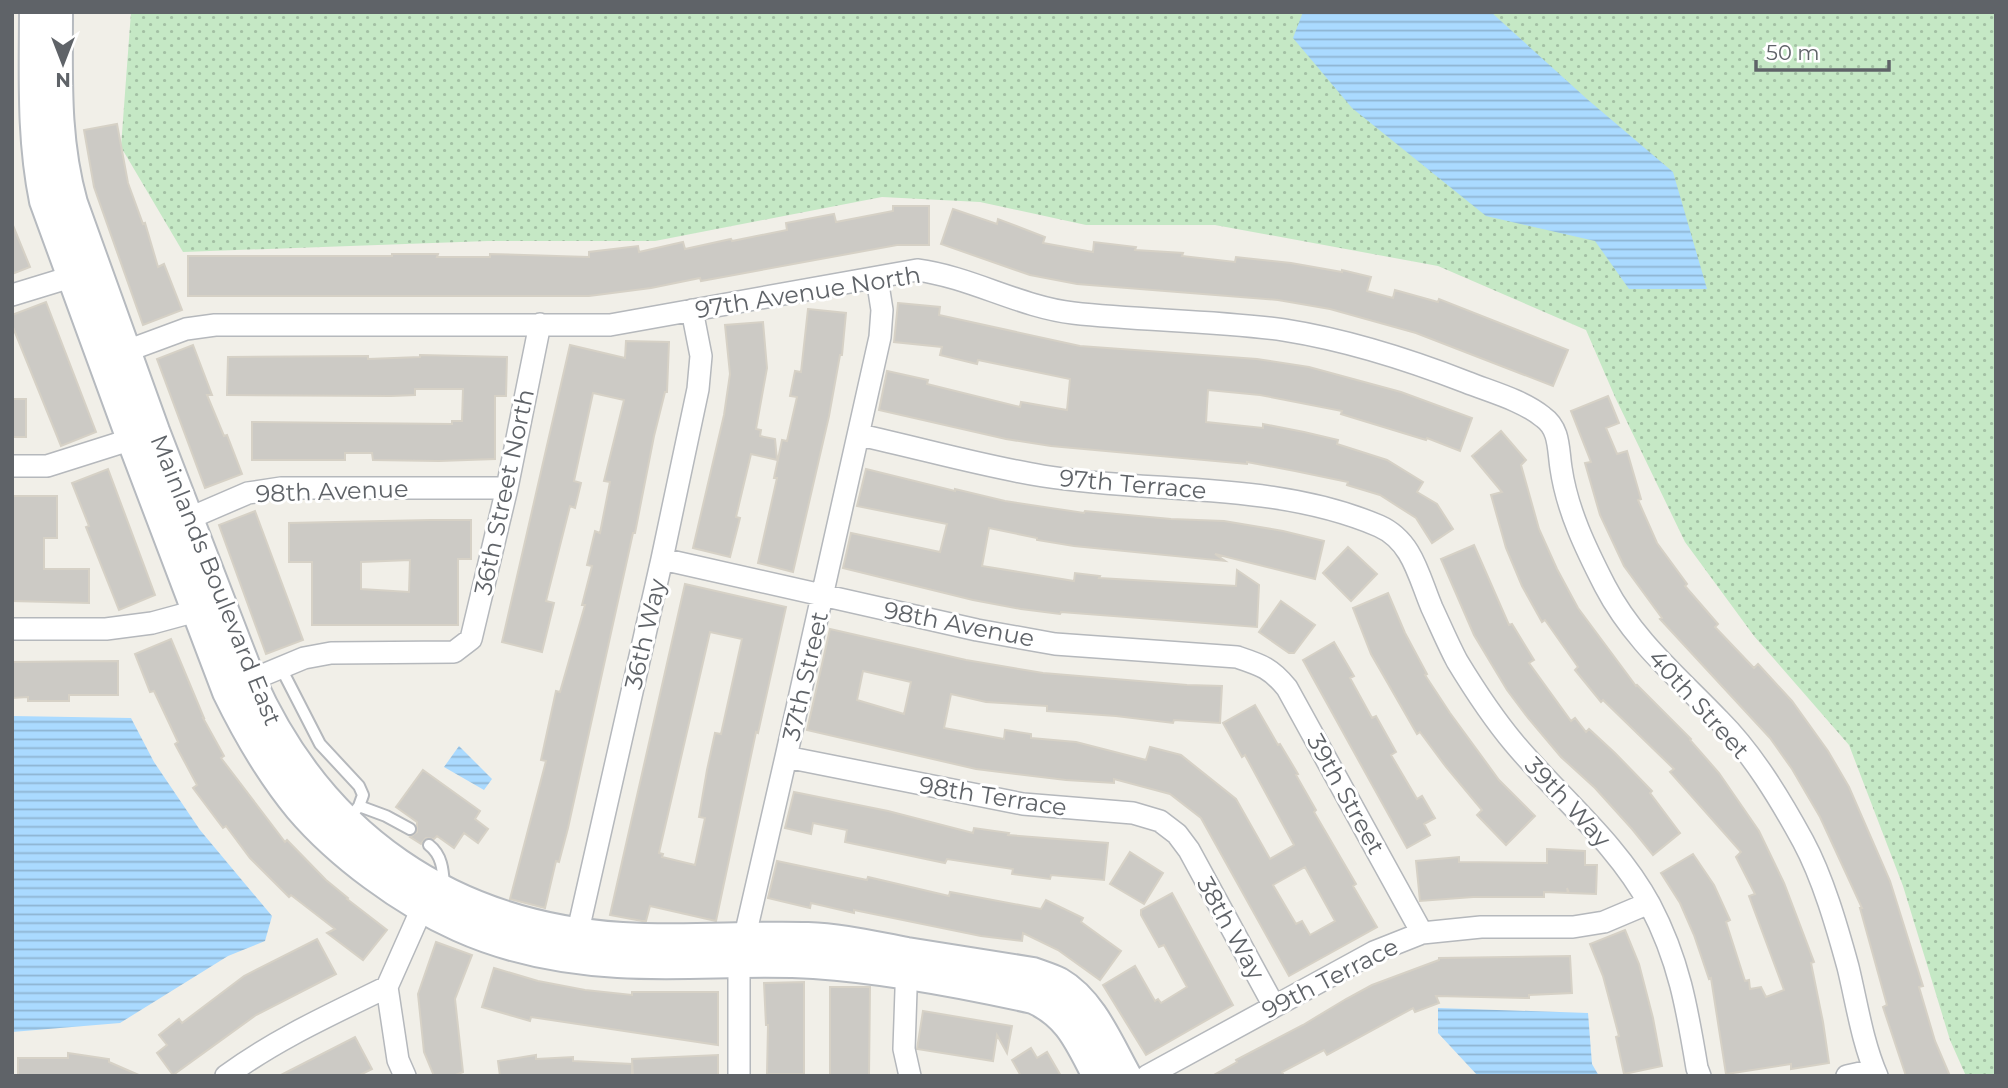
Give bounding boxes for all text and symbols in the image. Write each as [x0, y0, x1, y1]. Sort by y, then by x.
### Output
north arrow [28, 28, 98, 98]
scale bar [1756, 28, 1889, 72]
text: 50 m [1766, 40, 1820, 65]
text: N [55, 68, 71, 91]
street label: 97th Avenue North [693, 260, 923, 324]
street label: 36th Street North [468, 386, 540, 598]
street label: Mainlands Boulevard East [144, 430, 288, 730]
street label: 97th Terrace [1058, 463, 1208, 505]
street label: 98th Avenue [255, 474, 409, 508]
street label: 36th Way [618, 576, 672, 692]
street label: 98th Avenue [881, 595, 1037, 653]
street label: 37th Street [776, 608, 834, 743]
street label: 40th Street [1642, 643, 1756, 765]
street label: 39th Street [1301, 729, 1391, 860]
street label: 39th Way [1519, 751, 1617, 853]
street label: 98th Terrace [917, 770, 1069, 822]
street label: 38th Way [1191, 871, 1271, 985]
street label: 99th Terrace [1257, 931, 1403, 1025]

